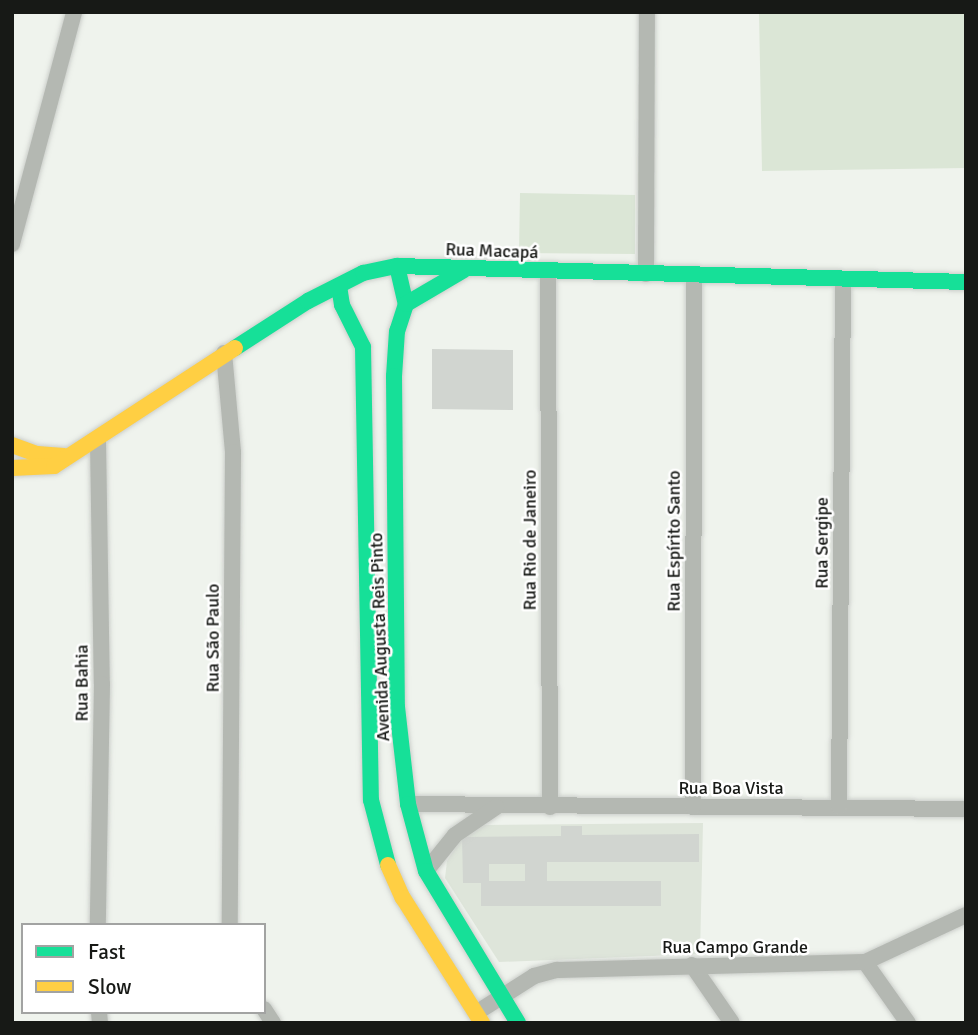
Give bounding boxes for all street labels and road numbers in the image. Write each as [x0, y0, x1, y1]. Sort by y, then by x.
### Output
street label: Rua Macapá [445, 239, 539, 263]
street label: Rua Rio de Janeiro [519, 470, 541, 610]
street label: Rua Espírito Santo [663, 470, 685, 612]
street label: Rua Sergipe [811, 497, 833, 589]
street label: Avenida Augusta Reis Pinto [366, 532, 394, 742]
street label: Rua São Paulo [202, 584, 224, 692]
street label: Rua Bahia [71, 644, 93, 722]
street label: Rua Boa Vista [678, 777, 784, 799]
street label: Rua Campo Grande [662, 936, 808, 958]

